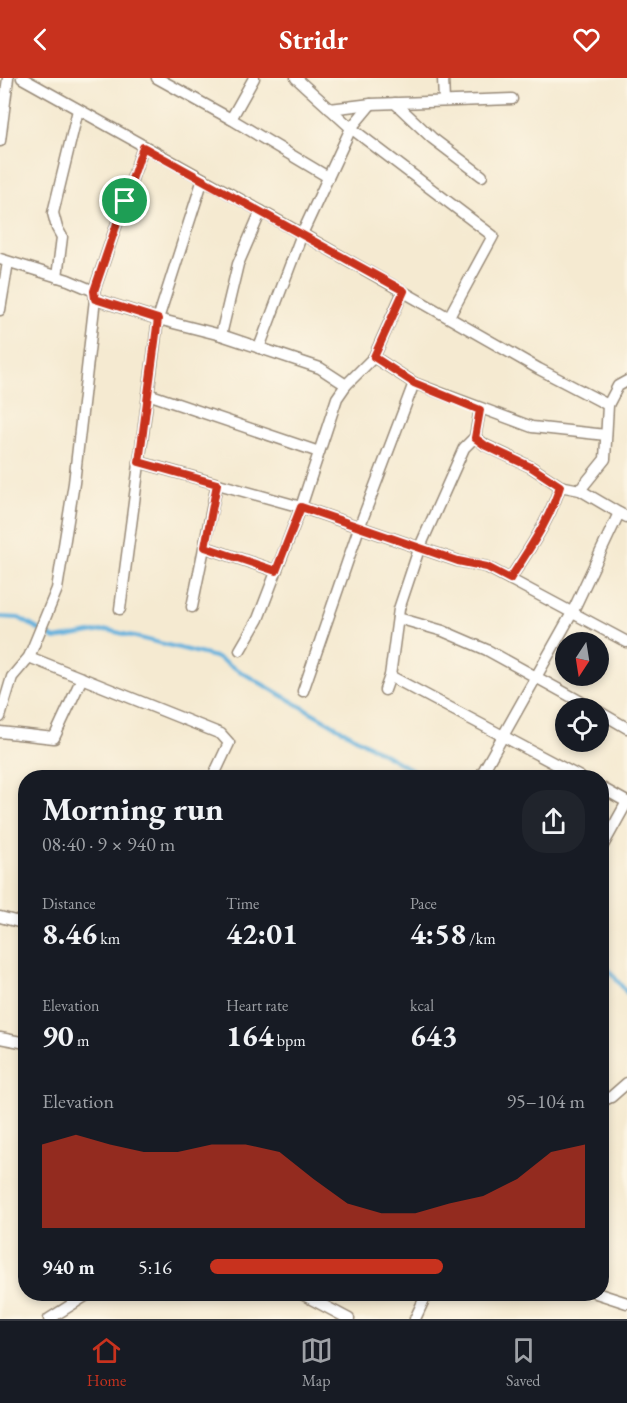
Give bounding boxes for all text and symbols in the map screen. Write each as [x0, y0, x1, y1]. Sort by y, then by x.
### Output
text: Stridr [279, 22, 348, 57]
icon: back [24, 23, 57, 56]
icon: heart [570, 23, 603, 56]
pin [99, 175, 150, 226]
icon: arrive [108, 184, 141, 217]
north arrow [555, 632, 609, 686]
map controls [555, 632, 609, 752]
button: locate [555, 698, 609, 752]
text: Morning run [42, 787, 224, 830]
button: share [522, 790, 585, 853]
text: 08:40 · 9 × 940 m [42, 831, 175, 857]
text: Distance [42, 893, 95, 914]
text: Time [226, 893, 259, 914]
text: Pace [410, 893, 437, 914]
text: 8.46 [42, 914, 97, 953]
text: 42:01 [226, 914, 298, 953]
text: 4:58 [410, 914, 466, 953]
text: km [97, 928, 120, 949]
text: /km [466, 928, 496, 949]
text: Elevation [42, 995, 100, 1016]
text: Heart rate [226, 995, 288, 1016]
text: kcal [410, 995, 434, 1016]
text: 90 [42, 1016, 74, 1055]
text: 164 [226, 1016, 274, 1055]
text: 643 [410, 1016, 458, 1055]
text: m [74, 1030, 89, 1051]
text: bpm [274, 1030, 306, 1051]
text: Elevation [42, 1088, 114, 1114]
text: 95–104 m [506, 1088, 585, 1114]
text: 940 m [42, 1254, 95, 1280]
text: 5:16 [138, 1254, 172, 1280]
tab: Home [87, 1334, 126, 1391]
tab: Map [300, 1334, 333, 1391]
tab: Saved [506, 1334, 540, 1391]

